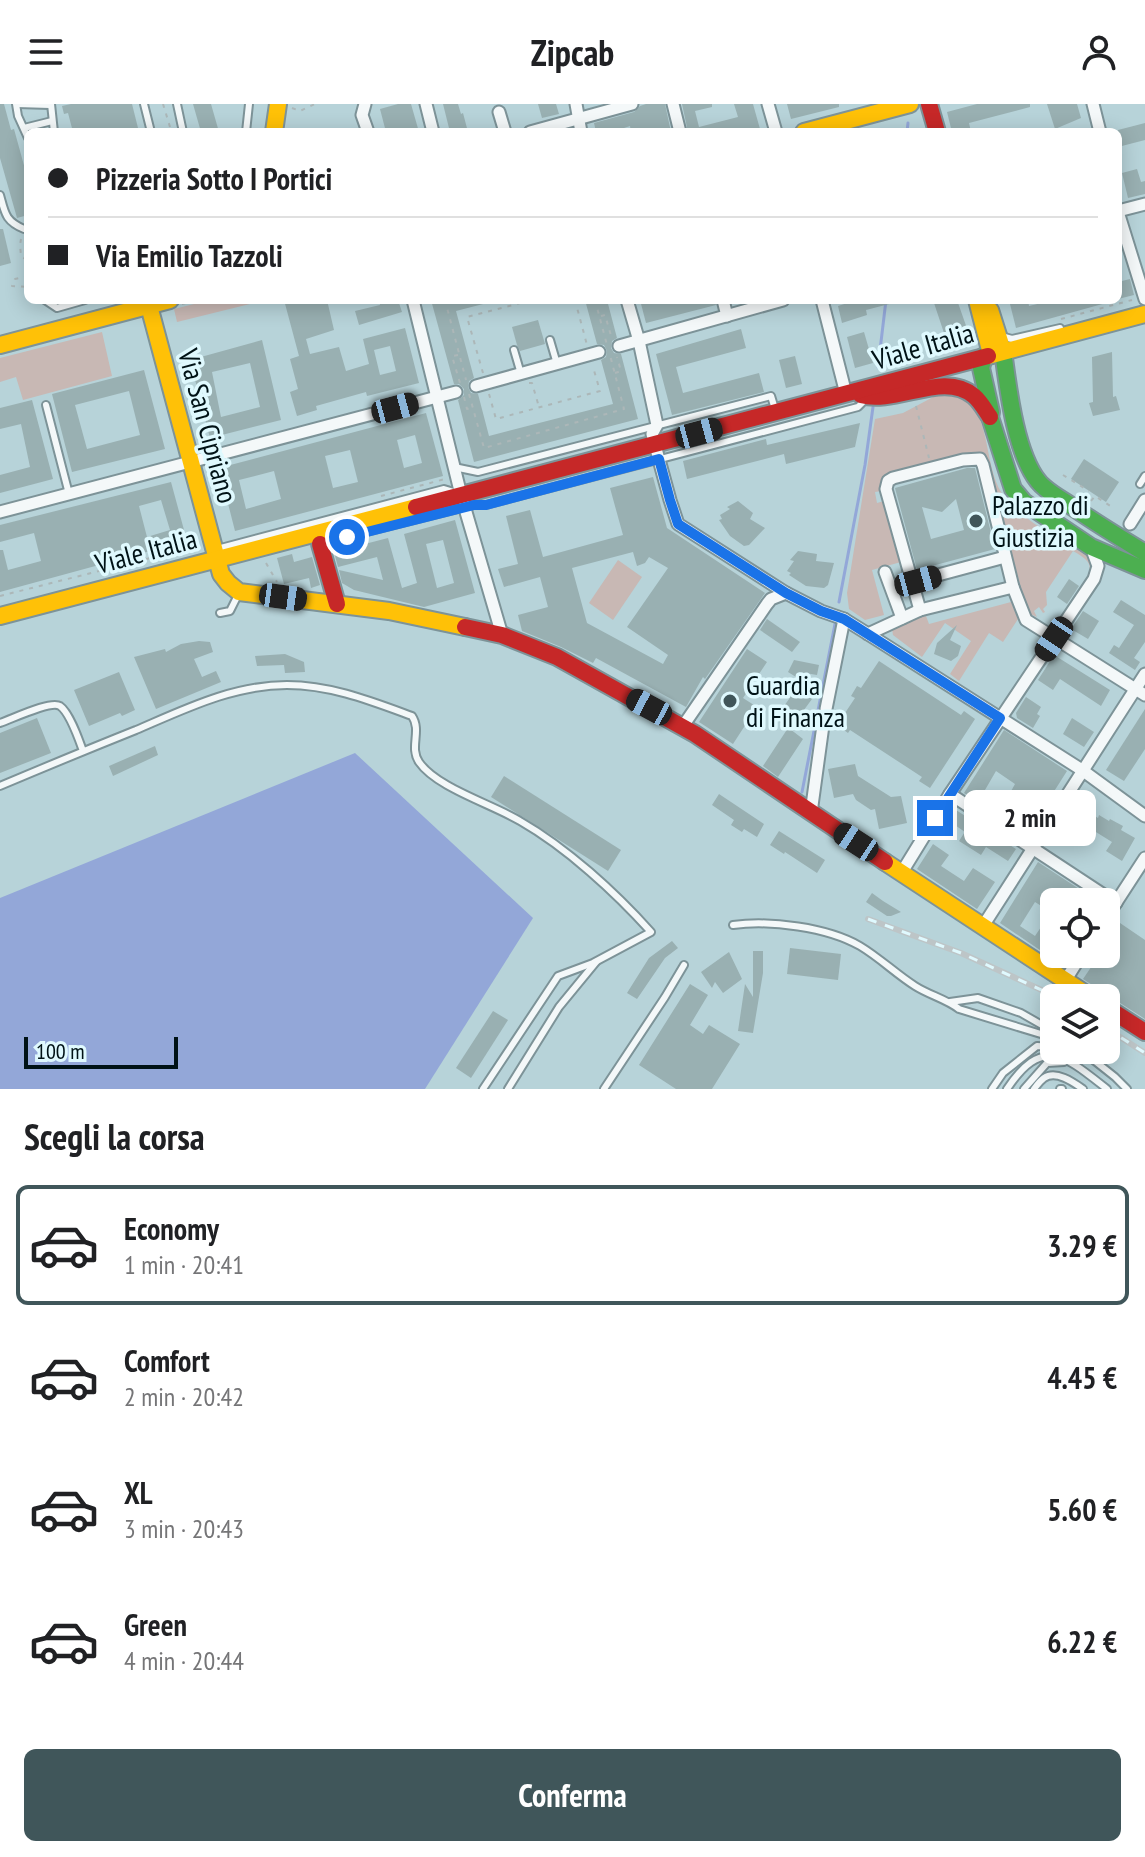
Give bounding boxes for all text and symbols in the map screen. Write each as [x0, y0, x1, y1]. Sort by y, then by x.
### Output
text: Zipcab [531, 29, 614, 76]
icon: menu [24, 30, 68, 74]
icon: person [1077, 30, 1121, 74]
text: Pizzeria Sotto I Portici [96, 159, 332, 198]
text: Via Emilio Tazzoli [96, 236, 283, 275]
street label: Viale Italia [867, 313, 978, 378]
street label: Via San Cipriano [170, 344, 247, 507]
car [369, 390, 421, 426]
car [673, 415, 725, 451]
place label: Palazzo di Giustizia [992, 486, 1089, 555]
marker: Palazzo di Giustizia [967, 512, 985, 530]
street label: Viale Italia [90, 519, 201, 582]
route start [329, 519, 365, 555]
car [892, 563, 944, 599]
car [258, 582, 308, 612]
car [1031, 612, 1077, 666]
place label: Guardia di Finanza [746, 666, 845, 735]
car [622, 685, 676, 729]
marker: Guardia di Finanza [721, 692, 739, 710]
callout: 2 min [963, 790, 1095, 846]
route end [917, 800, 953, 836]
text: 2 min [1004, 801, 1056, 834]
car [829, 819, 883, 865]
map controls [1040, 888, 1120, 1064]
button: locate [1040, 888, 1120, 968]
button: layers [1040, 984, 1120, 1064]
scale bar [24, 1033, 178, 1069]
text: 100 m [36, 1037, 85, 1065]
text: Scegli la corsa [24, 1113, 205, 1160]
icon: car [28, 1209, 100, 1281]
text: Economy [124, 1209, 219, 1248]
text: 3.29 € [1047, 1226, 1117, 1265]
text: 1 min · 20:41 [124, 1248, 244, 1281]
icon: car [28, 1341, 100, 1413]
text: Comfort [124, 1341, 210, 1380]
text: 4.45 € [1047, 1358, 1117, 1397]
text: 2 min · 20:42 [124, 1380, 244, 1413]
icon: car [28, 1473, 100, 1545]
text: XL [124, 1473, 153, 1512]
text: 5.60 € [1047, 1490, 1117, 1529]
text: 3 min · 20:43 [124, 1512, 244, 1545]
icon: car [28, 1605, 100, 1677]
text: Green [124, 1605, 187, 1644]
text: 6.22 € [1047, 1622, 1117, 1661]
text: 4 min · 20:44 [124, 1644, 244, 1677]
button: Conferma [24, 1749, 1121, 1841]

